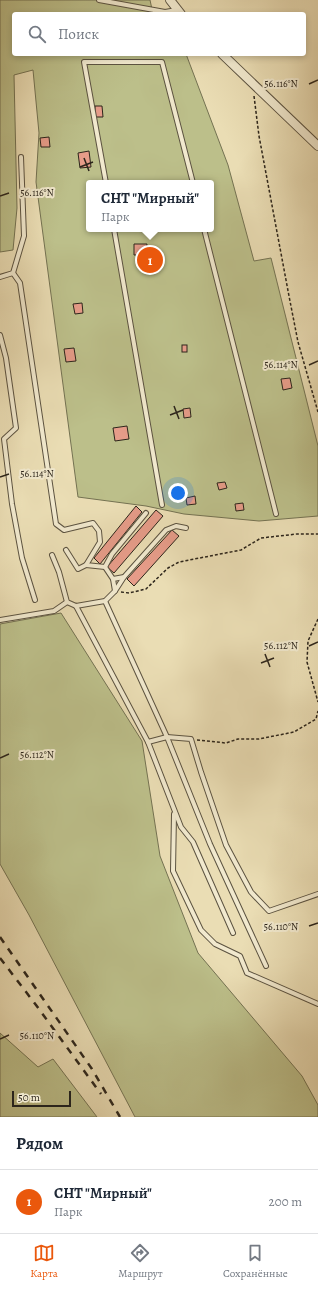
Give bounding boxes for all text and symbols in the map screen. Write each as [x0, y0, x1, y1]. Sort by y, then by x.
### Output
search box [12, 12, 306, 56]
icon: search [26, 23, 48, 45]
text: Поиск [58, 24, 99, 44]
text: 56.116°N [264, 77, 298, 90]
popup [86, 180, 214, 232]
text: 56.116°N [20, 186, 54, 199]
text: СНТ "Мирный" [101, 188, 199, 208]
text: Парк [101, 208, 130, 225]
pin: 1 [137, 245, 163, 275]
text: 56.114°N [264, 358, 298, 371]
text: 56.114°N [20, 467, 54, 480]
your location [168, 483, 188, 503]
text: 56.112°N [264, 639, 298, 652]
text: 56.112°N [20, 748, 54, 761]
text: 56.110°N [264, 920, 298, 933]
text: 56.110°N [20, 1029, 54, 1042]
scale bar [12, 1089, 71, 1108]
text: 50 m [18, 1090, 40, 1105]
text: Рядом [16, 1132, 63, 1155]
text: СНТ "Мирный" [54, 1183, 152, 1203]
text: 1 [27, 1193, 31, 1210]
text: 200 m [269, 1193, 302, 1210]
text: Парк [54, 1203, 83, 1220]
tab: Карта [30, 1242, 58, 1281]
tab: Маршрут [118, 1242, 163, 1281]
tab: Сохранённые [223, 1242, 288, 1281]

